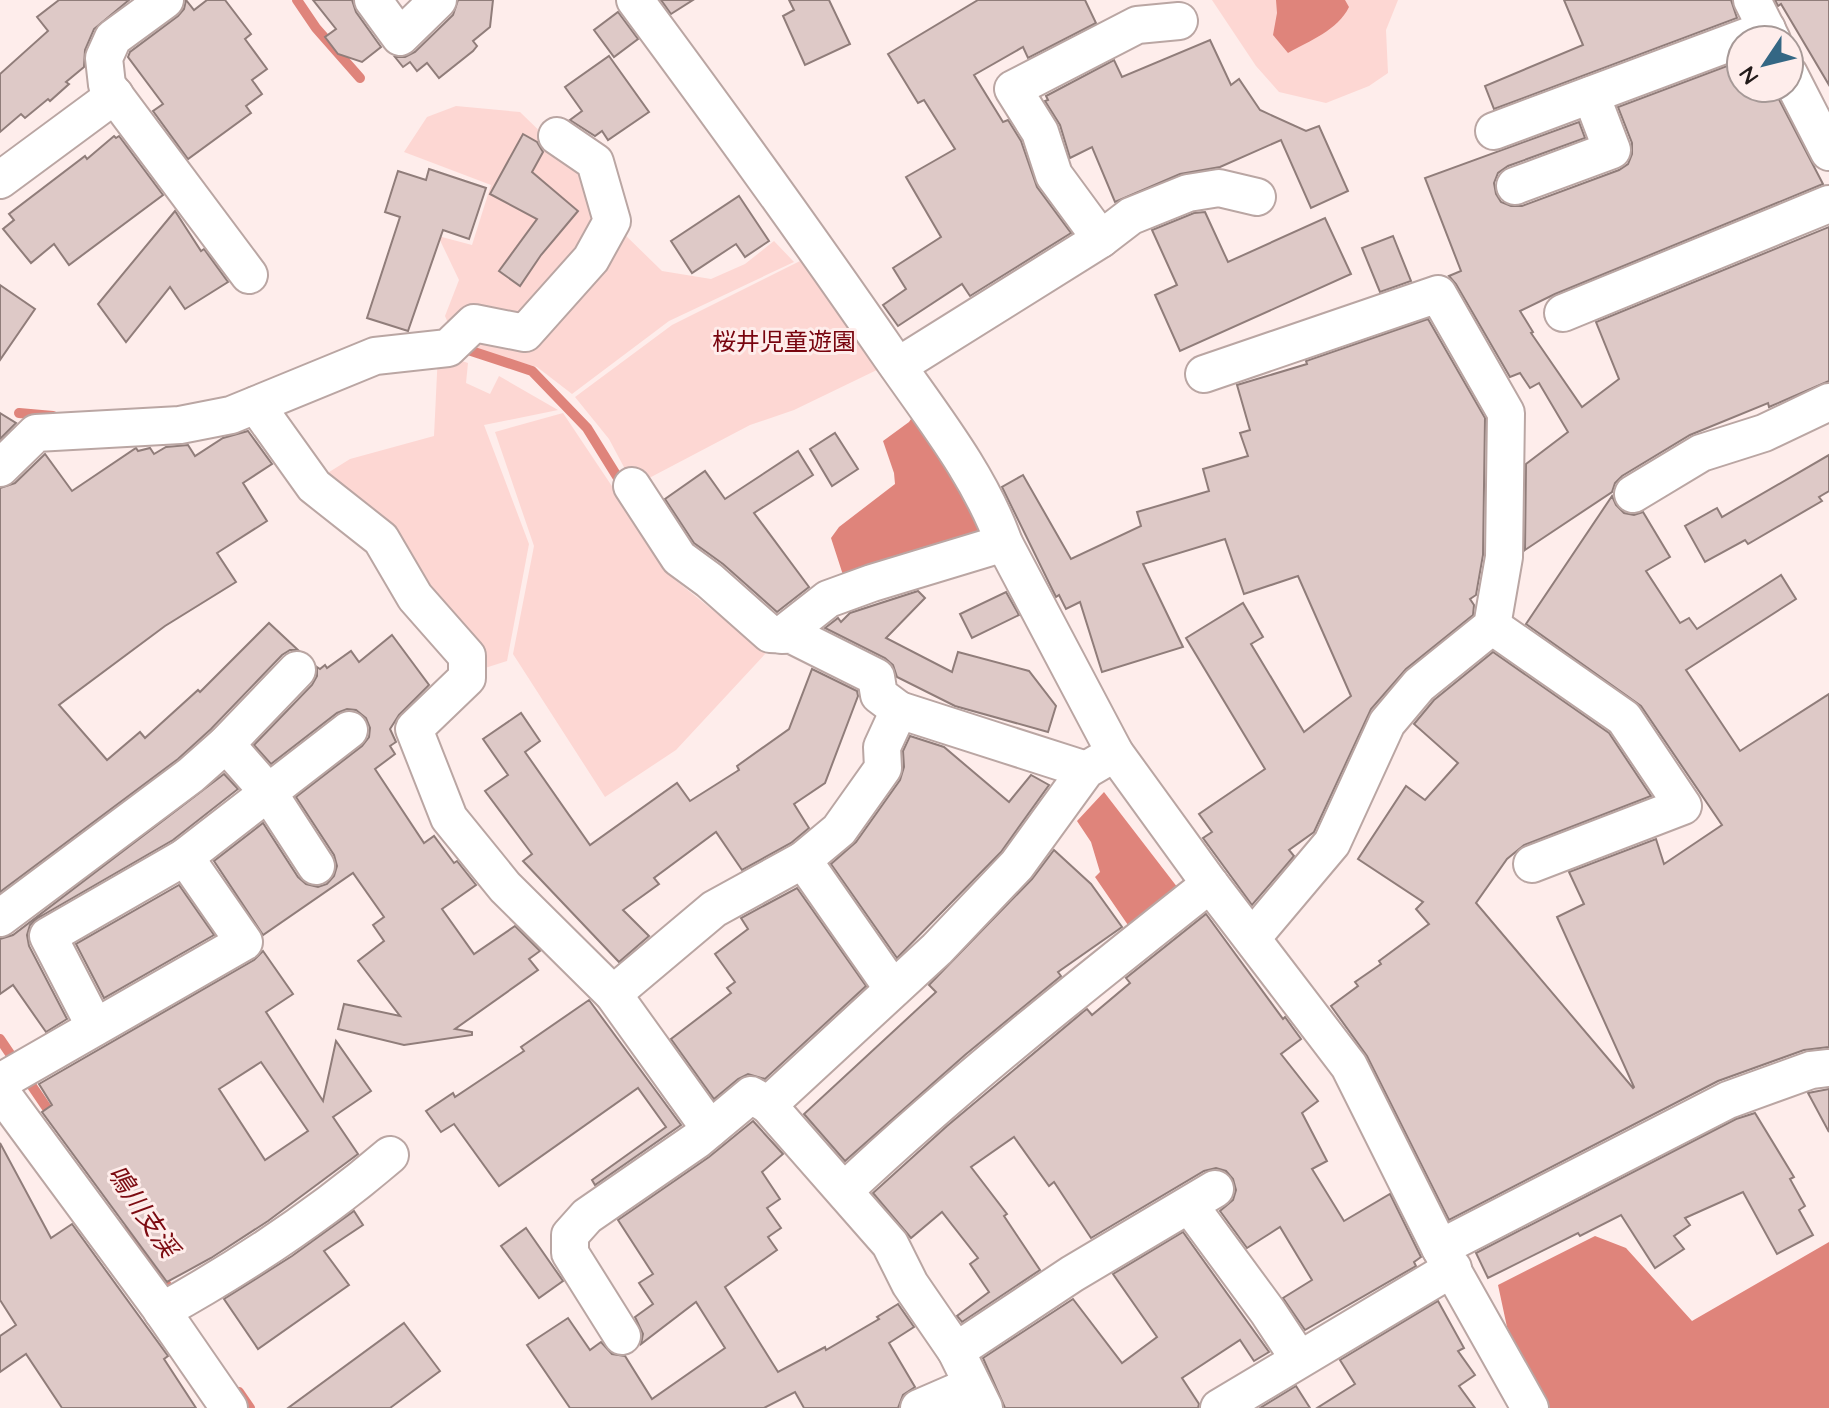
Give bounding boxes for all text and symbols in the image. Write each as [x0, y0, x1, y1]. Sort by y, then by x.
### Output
north arrow [1725, 24, 1805, 104]
text: N [1733, 61, 1765, 90]
park label: 桜井児童遊園 [712, 326, 856, 356]
water label: 鳴川支渓 [101, 1158, 188, 1266]

